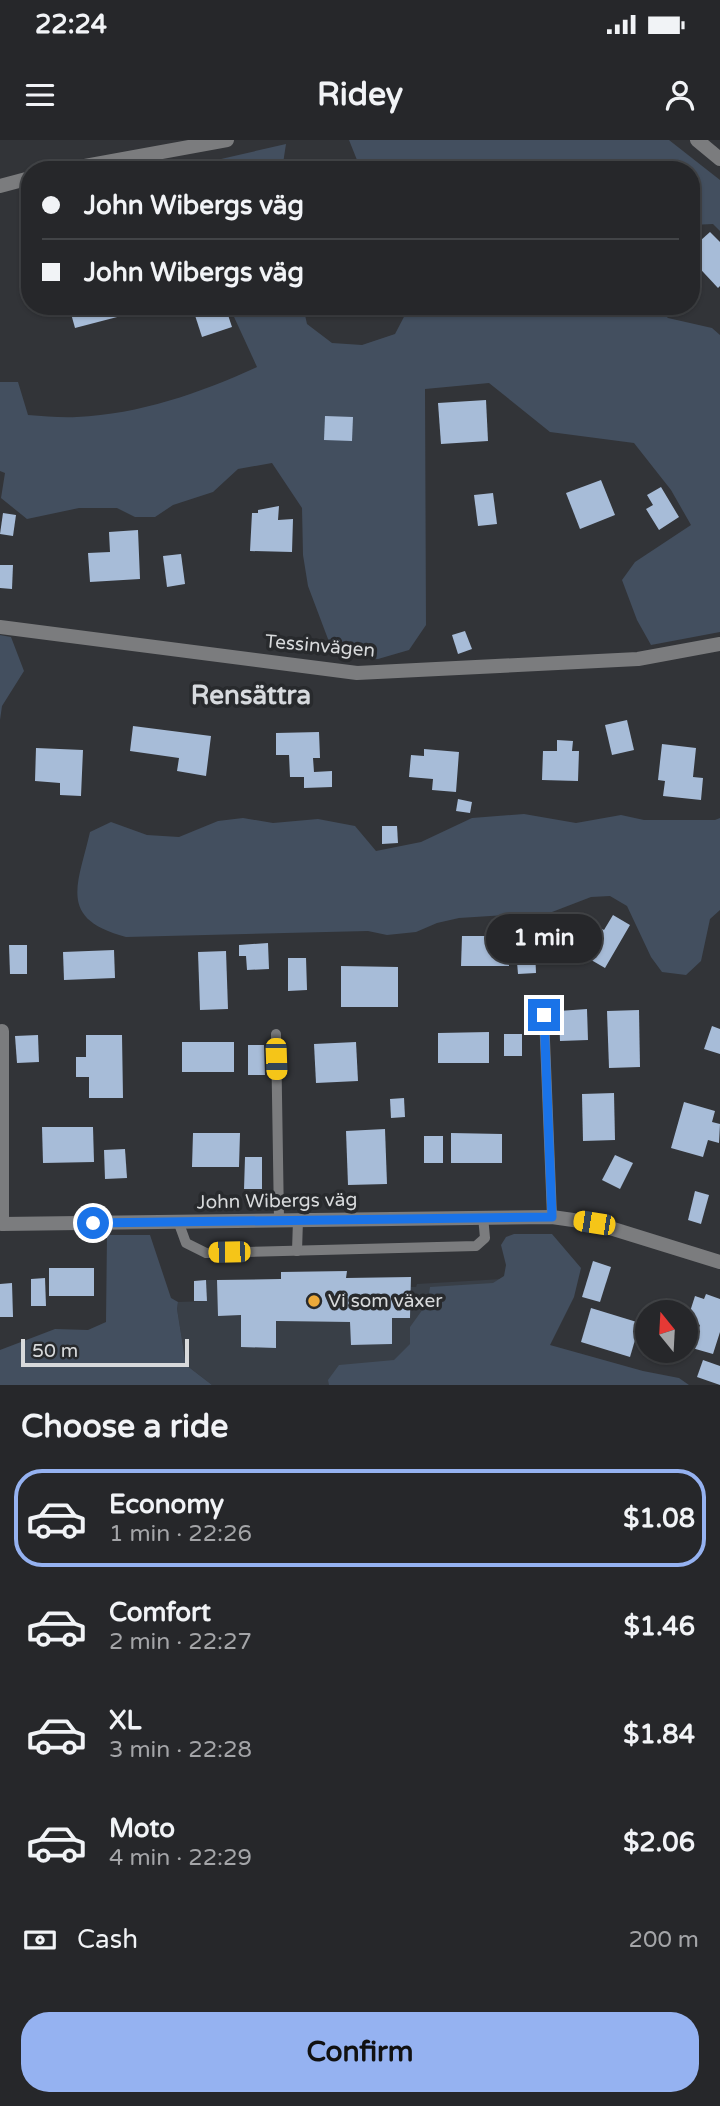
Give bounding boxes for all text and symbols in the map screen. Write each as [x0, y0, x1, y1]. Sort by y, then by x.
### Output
text: 22:24 [35, 9, 107, 40]
icon: menu [21, 76, 59, 114]
text: Ridey [317, 76, 403, 114]
icon: person [661, 76, 699, 114]
text: John Wibergs väg [84, 190, 304, 221]
text: John Wibergs väg [84, 257, 304, 288]
street label: Tessinvägen [264, 630, 376, 662]
district label: Rensättra [191, 680, 311, 711]
callout: 1 min [486, 914, 602, 962]
text: 1 min [513, 924, 575, 952]
route end [528, 999, 560, 1031]
car [265, 1038, 288, 1080]
street label: John Wibergs väg [196, 1189, 358, 1213]
route start [77, 1207, 109, 1239]
car [572, 1209, 617, 1237]
car [208, 1241, 251, 1263]
place label: Vi som växer [328, 1290, 443, 1312]
marker: Vi som växer [306, 1293, 322, 1309]
north arrow [635, 1300, 698, 1363]
map controls [635, 1300, 698, 1363]
scale bar [21, 1336, 189, 1368]
text: 50 m [32, 1340, 78, 1362]
text: Choose a ride [21, 1408, 228, 1446]
icon: car [25, 1487, 88, 1550]
text: Economy [109, 1489, 224, 1520]
text: $1.08 [623, 1503, 695, 1534]
text: 1 min · 22:26 [109, 1520, 252, 1548]
icon: car [25, 1595, 88, 1658]
text: Comfort [109, 1597, 211, 1628]
text: $1.46 [624, 1611, 695, 1642]
text: 2 min · 22:27 [109, 1628, 252, 1656]
icon: car [25, 1703, 88, 1766]
text: XL [109, 1705, 141, 1736]
text: $1.84 [623, 1719, 695, 1750]
text: 3 min · 22:28 [109, 1736, 252, 1764]
icon: car [25, 1811, 88, 1874]
text: Moto [109, 1813, 175, 1844]
text: $2.06 [623, 1827, 695, 1858]
text: 4 min · 22:29 [109, 1844, 252, 1872]
icon: cash [21, 1921, 59, 1959]
text: Cash [77, 1924, 138, 1955]
text: 200 m [629, 1926, 699, 1954]
button: Confirm [21, 2012, 699, 2092]

